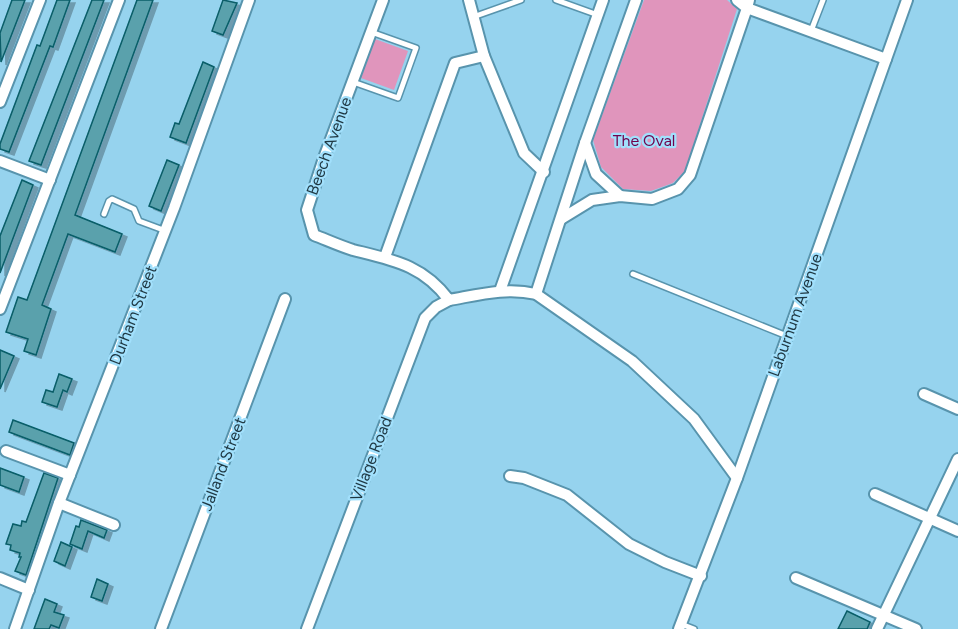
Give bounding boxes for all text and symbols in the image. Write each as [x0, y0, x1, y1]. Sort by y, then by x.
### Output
street label: Beech Avenue [302, 94, 356, 198]
park label: The Oval [613, 131, 675, 150]
street label: Laburnum Avenue [764, 251, 826, 379]
street label: Durham Street [105, 263, 161, 367]
street label: Village Road [346, 414, 396, 504]
street label: Jalland Street [196, 415, 250, 513]

